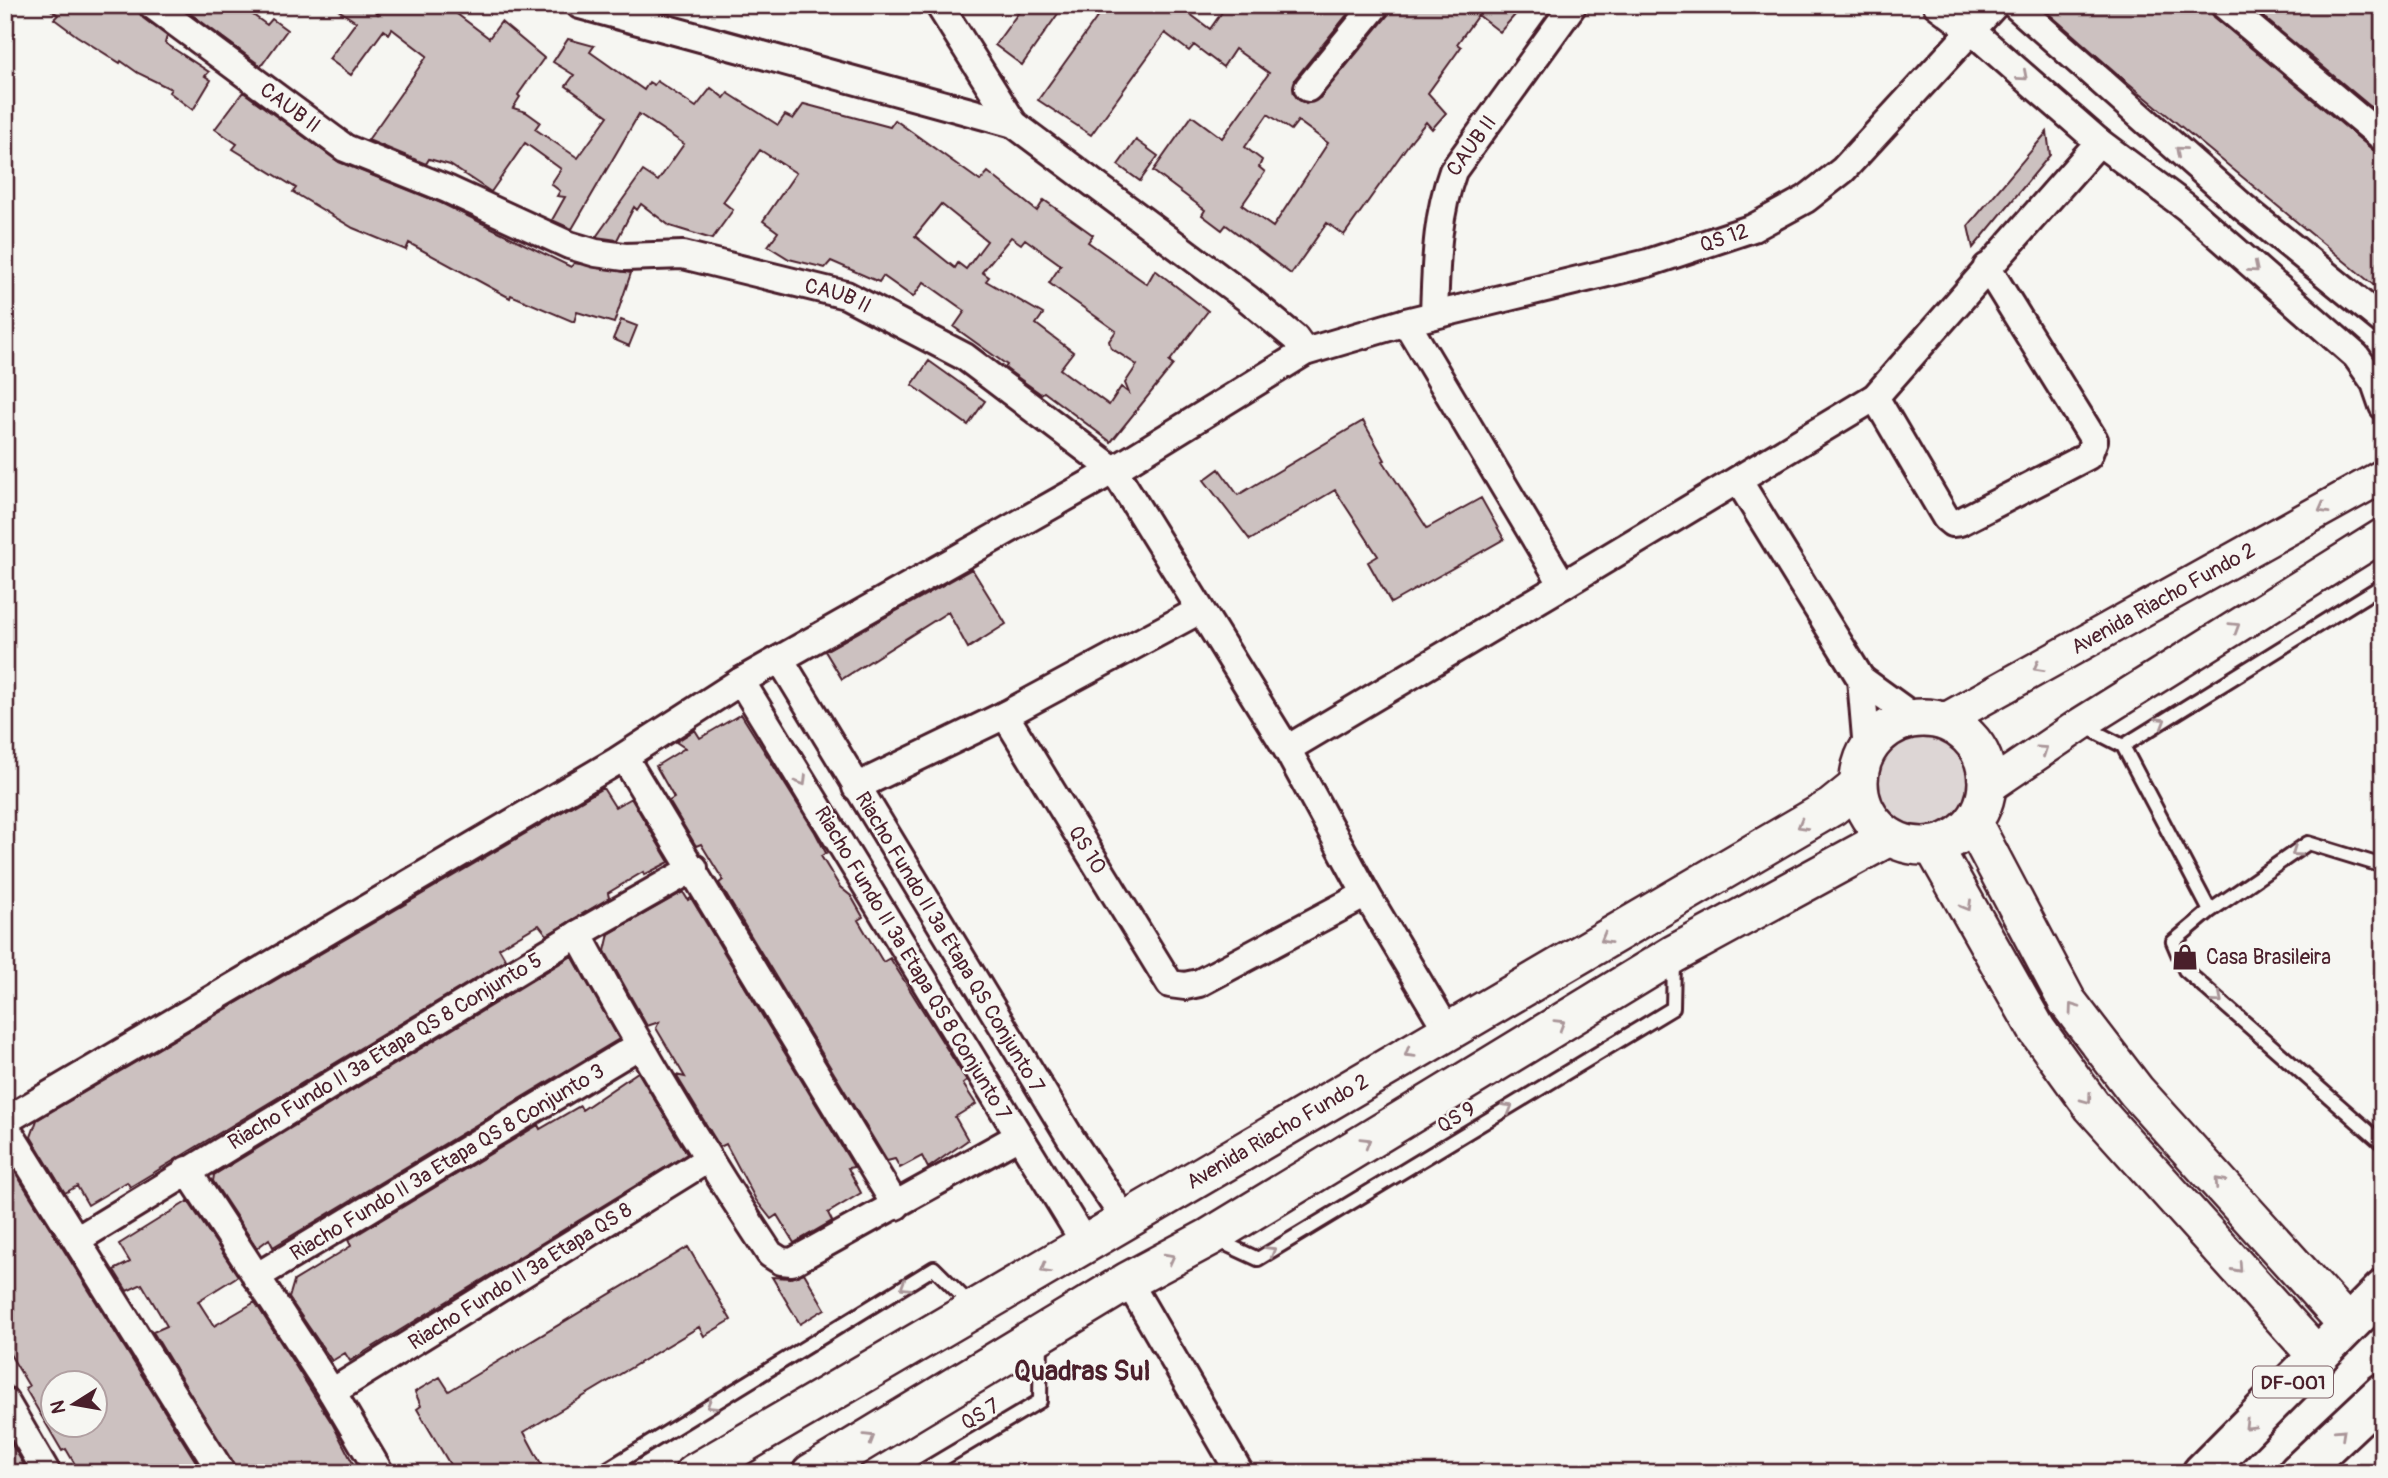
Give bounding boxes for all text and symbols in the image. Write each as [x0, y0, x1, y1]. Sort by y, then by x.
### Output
one-way arrow [2015, 68, 2028, 80]
street label: CAUB II [254, 76, 326, 139]
street label: CAUB II [1441, 110, 1503, 182]
one-way arrow [2176, 147, 2189, 159]
street label: QS 12 [1696, 218, 1752, 259]
one-way arrow [2246, 260, 2259, 273]
street label: CAUB II [802, 272, 876, 320]
one-way arrow [2318, 501, 2330, 514]
street label: Avenida Riacho Fundo 2 [2067, 537, 2260, 661]
one-way arrow [2227, 623, 2240, 636]
one-way arrow [2033, 659, 2046, 672]
one-way arrow [2154, 717, 2167, 730]
one-way arrow [2035, 745, 2048, 758]
one-way arrow [793, 773, 806, 786]
street label: Riacho Fundo II 3ª Etapa QS Conjunto 7 [849, 787, 1050, 1098]
street label: Riacho Fundo II 3ª Etapa QS 8 Conjunto 7 [808, 801, 1017, 1125]
one-way arrow [1797, 817, 1810, 830]
street label: QS 10 [1062, 821, 1112, 879]
one-way arrow [2291, 843, 2304, 856]
one-way arrow [1959, 898, 1972, 911]
one-way arrow [1600, 930, 1613, 943]
shop icon: Casa Brasileira [2170, 942, 2200, 972]
place label: Casa Brasileira [2206, 944, 2331, 971]
street label: Riacho Fundo II 3ª Etapa QS 8 Conjunto 5 [223, 947, 547, 1156]
one-way arrow [2210, 991, 2223, 1003]
one-way arrow [2069, 1003, 2081, 1016]
one-way arrow [1553, 1019, 1566, 1032]
one-way arrow [1403, 1045, 1416, 1058]
street label: Riacho Fundo II 3ª Etapa QS 8 Conjunto 3 [285, 1058, 609, 1267]
street label: Avenida Riacho Fundo 2 [1182, 1068, 1374, 1196]
one-way arrow [2079, 1091, 2091, 1103]
street label: QS 9 [1432, 1095, 1481, 1139]
one-way arrow [1501, 1103, 1514, 1116]
one-way arrow [1358, 1137, 1371, 1150]
one-way arrow [2214, 1177, 2227, 1190]
street label: Riacho Fundo II 3ª Etapa QS 8 [403, 1196, 637, 1356]
one-way arrow [1264, 1246, 1277, 1259]
one-way arrow [1163, 1253, 1176, 1266]
one-way arrow [2230, 1260, 2243, 1273]
one-way arrow [1039, 1261, 1052, 1274]
one-way arrow [899, 1278, 912, 1291]
district label: Quadras Sul [1014, 1354, 1150, 1389]
road number: DF-001 [2253, 1366, 2333, 1398]
north arrow [38, 1370, 108, 1440]
street label: QS 7 [956, 1392, 1005, 1436]
one-way arrow [706, 1397, 719, 1410]
text: N [45, 1398, 71, 1416]
one-way arrow [2244, 1417, 2257, 1430]
one-way arrow [2332, 1429, 2345, 1441]
one-way arrow [862, 1433, 875, 1446]

